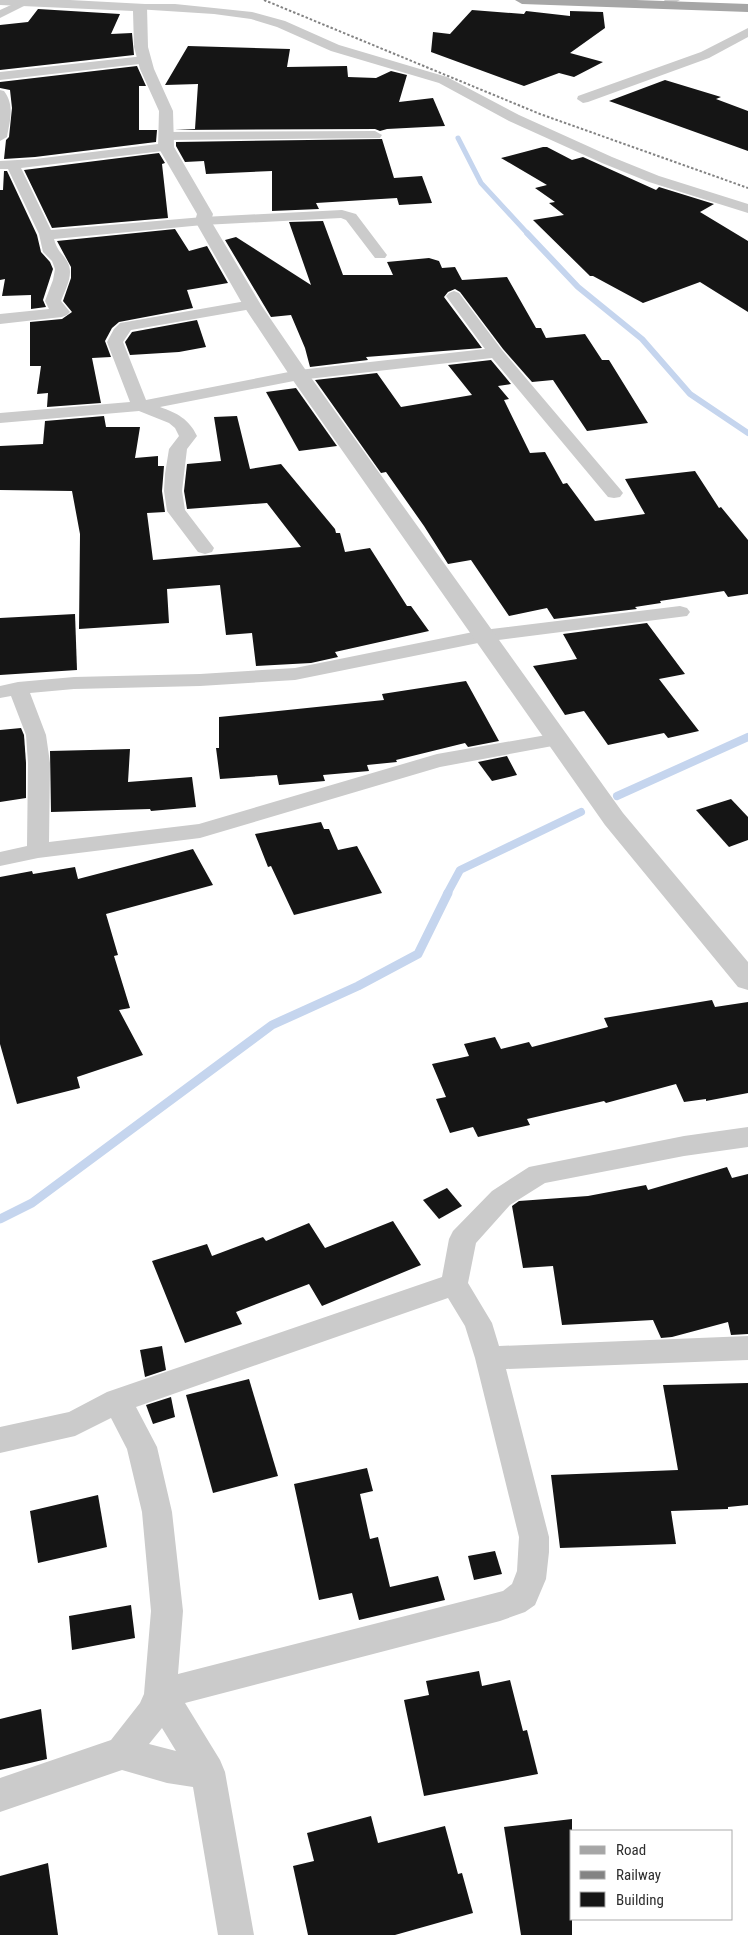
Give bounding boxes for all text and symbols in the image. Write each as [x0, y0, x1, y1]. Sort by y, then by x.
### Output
legend [570, 1830, 733, 1920]
text: Road [616, 1841, 646, 1859]
text: Railway [616, 1866, 661, 1884]
text: Building [616, 1891, 664, 1909]

